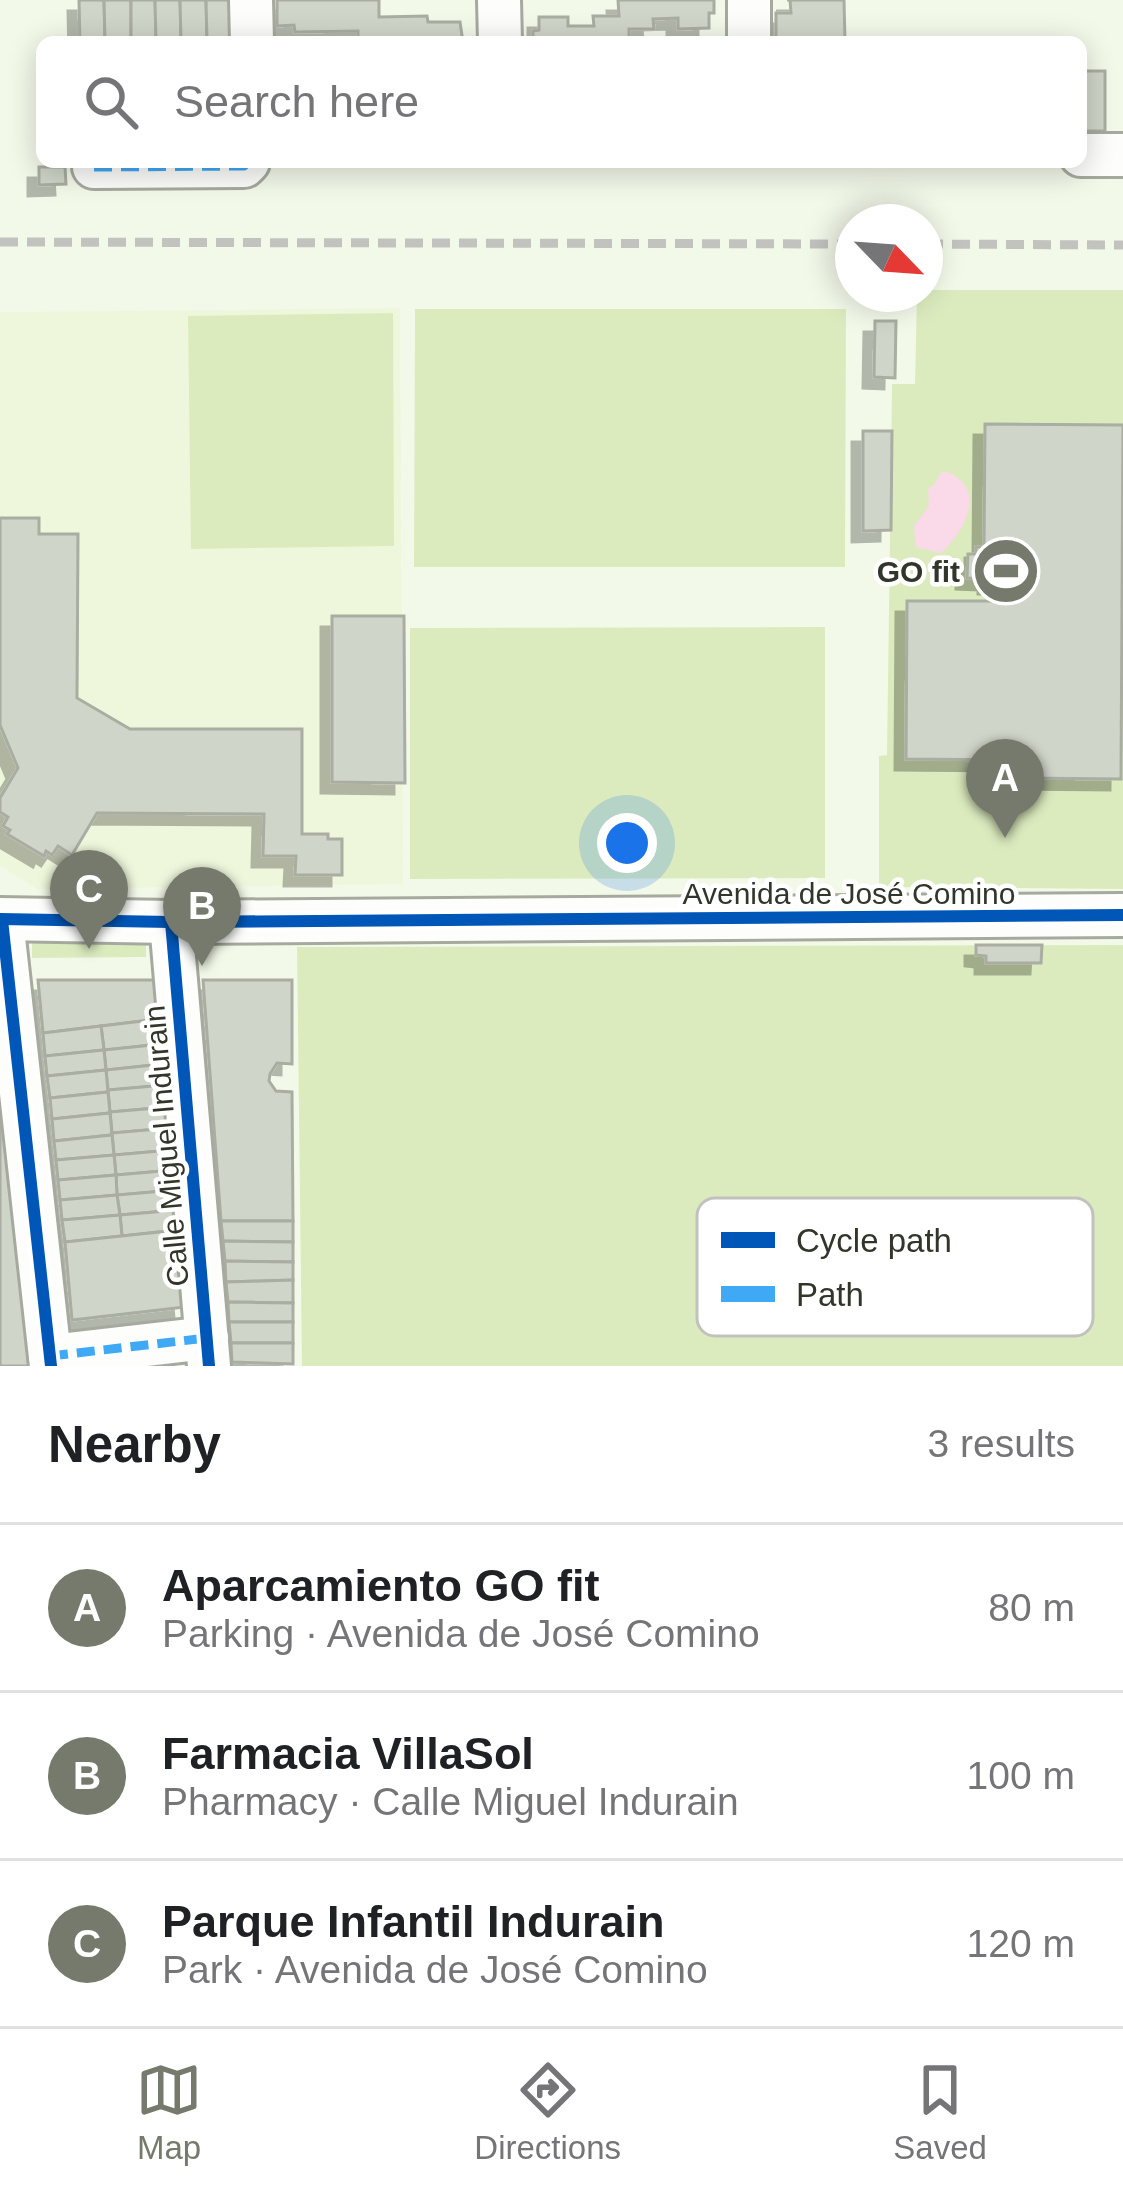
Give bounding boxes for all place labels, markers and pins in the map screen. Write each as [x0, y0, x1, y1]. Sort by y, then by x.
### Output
sports icon: GO fit [971, 536, 1041, 606]
place label: GO fit [877, 555, 960, 588]
pin: A [966, 739, 1044, 838]
pin: C [50, 850, 128, 949]
pin: B [163, 867, 241, 966]

